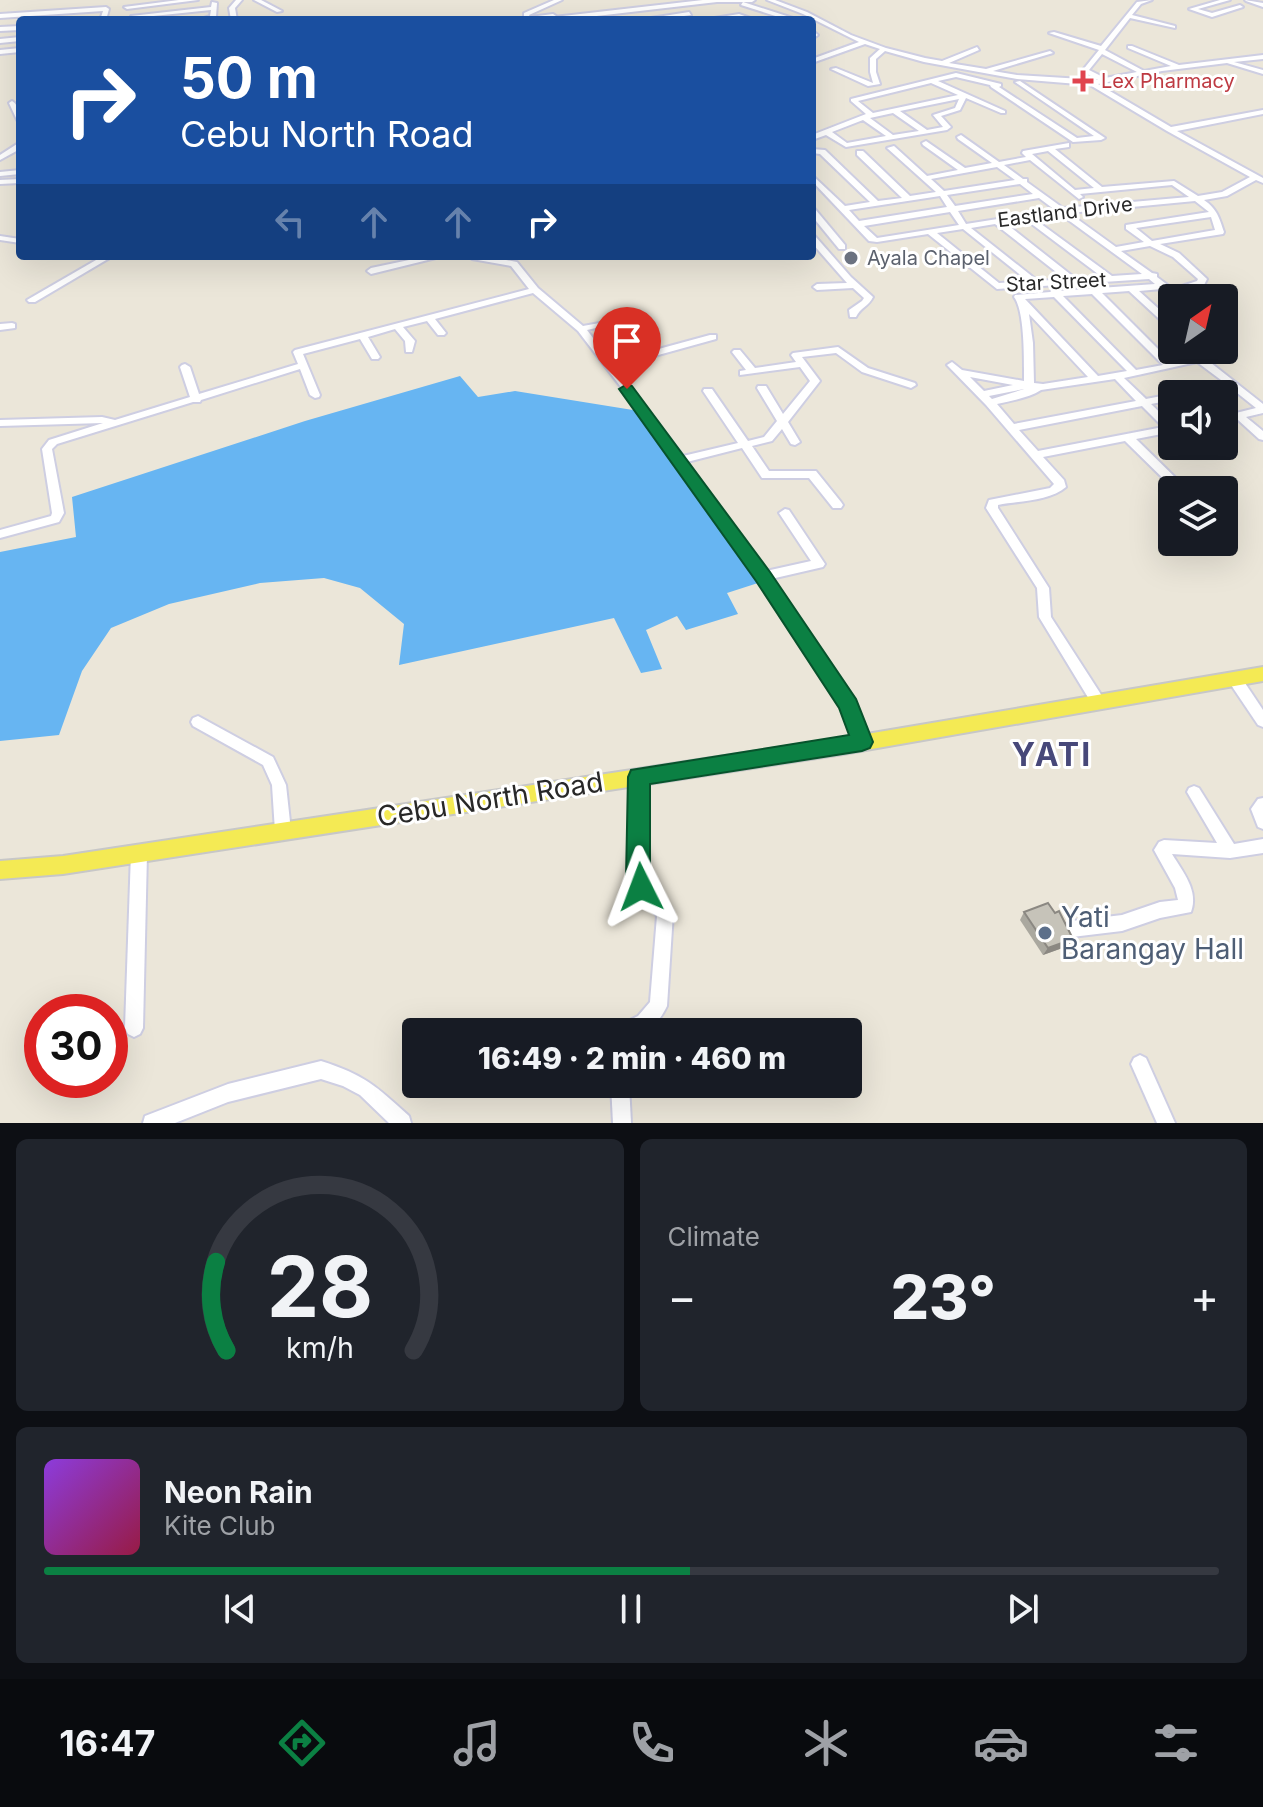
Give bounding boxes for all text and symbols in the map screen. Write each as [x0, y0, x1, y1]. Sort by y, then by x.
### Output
text: 50 m [180, 44, 318, 112]
icon: right [48, 48, 152, 152]
place label: Lex Pharmacy [1101, 69, 1235, 93]
marker: Lex Pharmacy [1072, 70, 1094, 92]
text: Cebu North Road [180, 112, 474, 156]
street label: Eastland Drive [996, 192, 1134, 232]
icon: left [268, 200, 312, 244]
icon: ahead [352, 200, 396, 244]
icon: ahead [436, 200, 480, 244]
icon: right [520, 200, 564, 244]
place label: Ayala Chapel [867, 246, 990, 270]
marker: Ayala Chapel [842, 249, 860, 267]
street label: Star Street [1005, 267, 1107, 297]
north arrow [1158, 284, 1238, 364]
map controls [1158, 284, 1238, 556]
pin [593, 307, 661, 389]
icon: arrive [605, 319, 649, 363]
button: sound [1158, 380, 1238, 460]
button: layers [1158, 476, 1238, 556]
district label: YATI [1012, 735, 1092, 774]
street label: Cebu North Road [375, 764, 605, 834]
position arrow [599, 845, 683, 929]
place label: Yati Barangay Hall [1061, 900, 1244, 966]
marker: Yati Barangay Hall [1036, 924, 1054, 942]
speed limit sign: 30 [24, 994, 128, 1098]
text: 16:49 · 2 min · 460 m [478, 1040, 786, 1076]
text: Climate [668, 1221, 760, 1252]
text: 28 [266, 1236, 373, 1337]
text: 23° [891, 1261, 996, 1333]
text: − [668, 1270, 697, 1324]
text: + [1190, 1270, 1219, 1324]
text: km/h [286, 1330, 354, 1365]
text: Neon Rain [164, 1474, 313, 1510]
text: Kite Club [164, 1510, 275, 1541]
icon: previous [218, 1587, 262, 1631]
icon: pause [609, 1587, 653, 1631]
icon: next [1001, 1587, 1045, 1631]
icon: directions [274, 1715, 330, 1771]
icon: music [449, 1715, 505, 1771]
icon: phone [624, 1715, 680, 1771]
icon: climate [798, 1715, 854, 1771]
icon: car [973, 1715, 1029, 1771]
icon: filters [1148, 1715, 1204, 1771]
text: 16:47 [59, 1721, 156, 1765]

